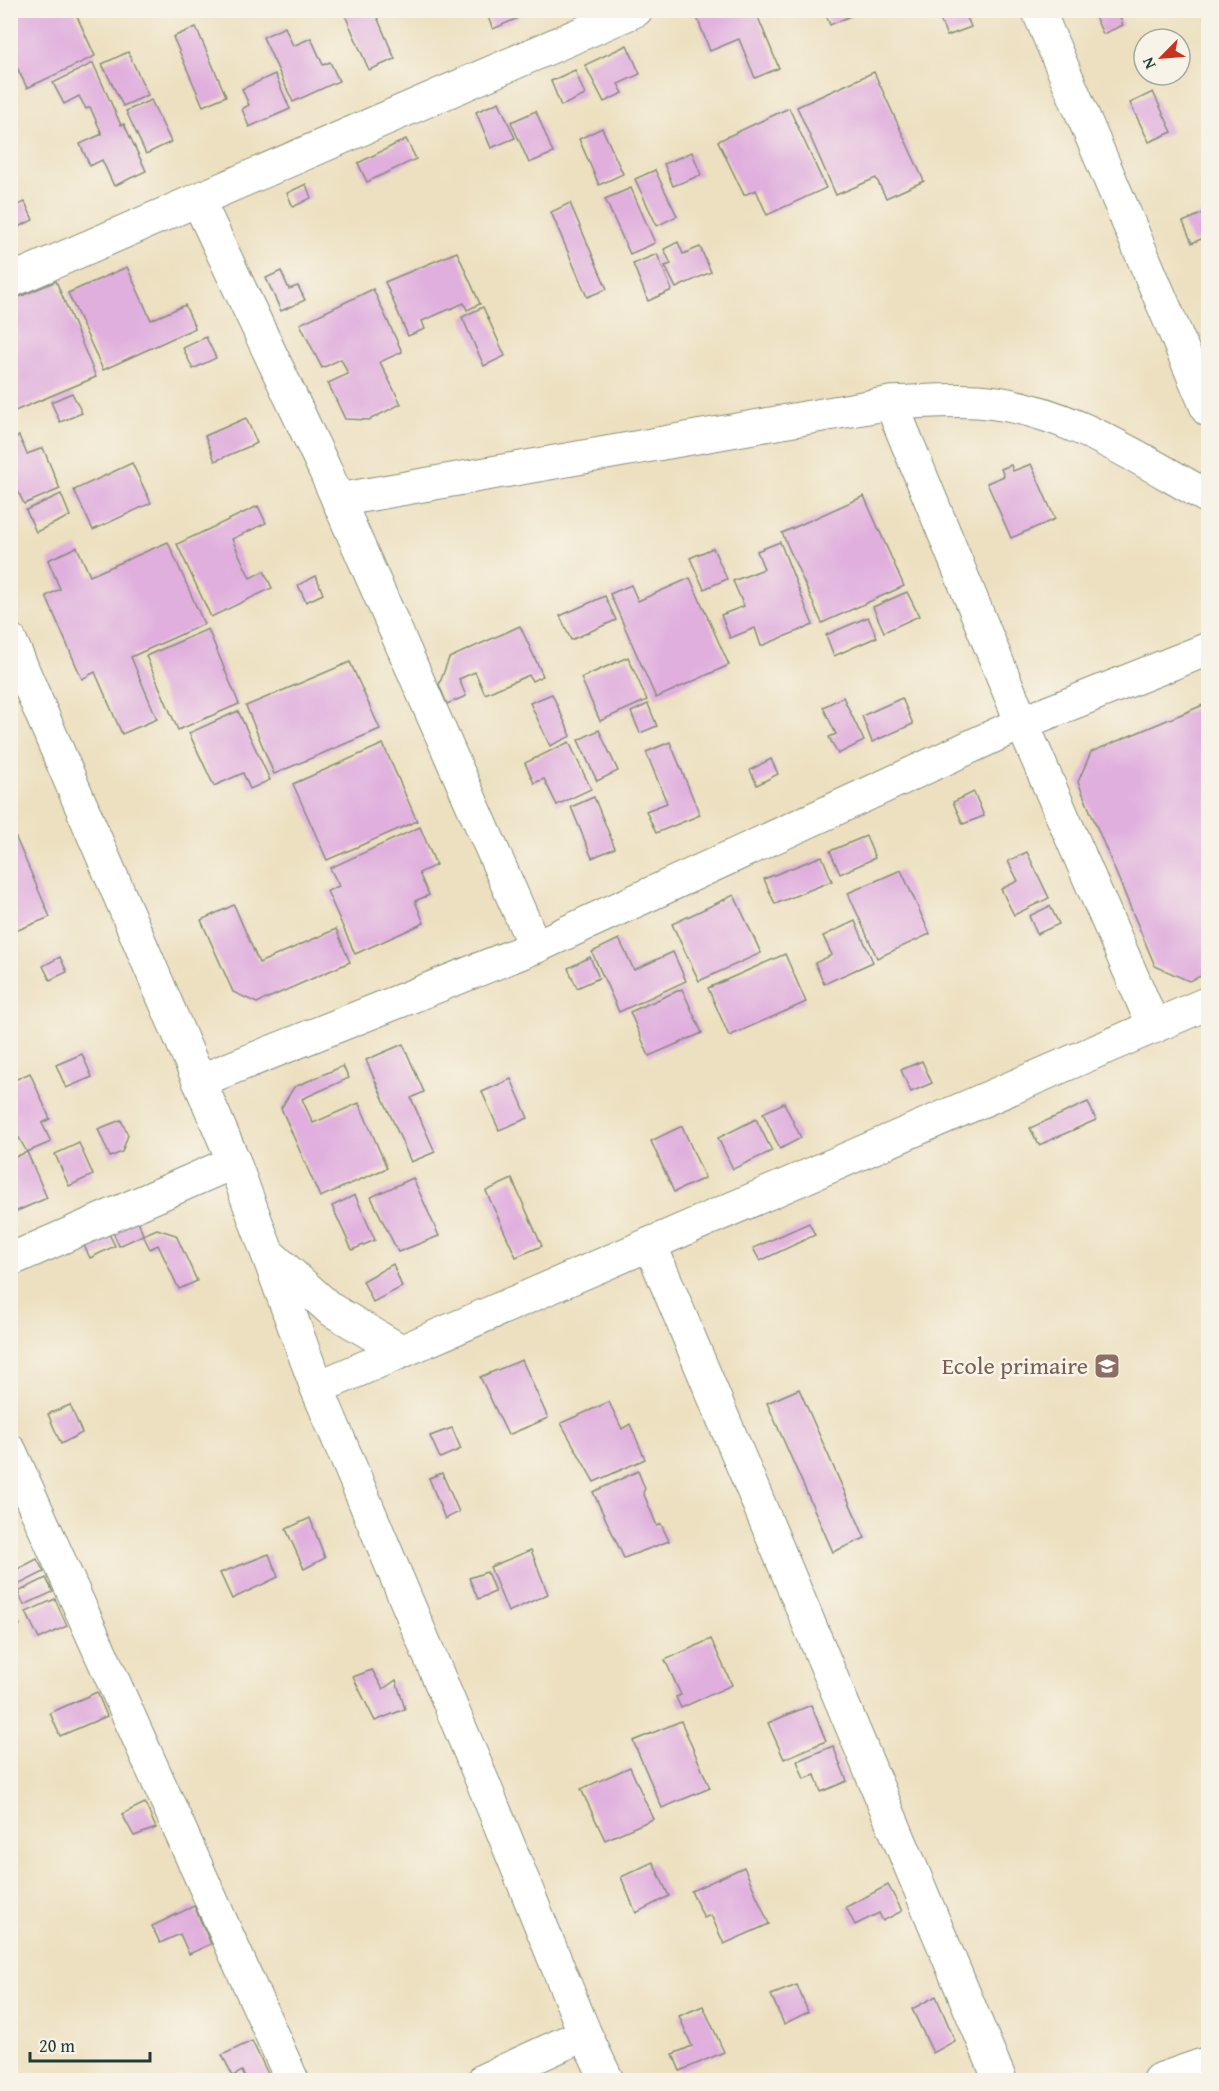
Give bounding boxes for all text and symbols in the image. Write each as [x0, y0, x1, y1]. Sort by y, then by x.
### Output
north arrow [1132, 27, 1192, 87]
text: N [1135, 53, 1162, 73]
place label: Ecole primaire [942, 1348, 1088, 1383]
school or university icon: Ecole primaire [1092, 1351, 1122, 1381]
scale bar [30, 2025, 150, 2063]
text: 20 m [39, 2032, 75, 2059]

